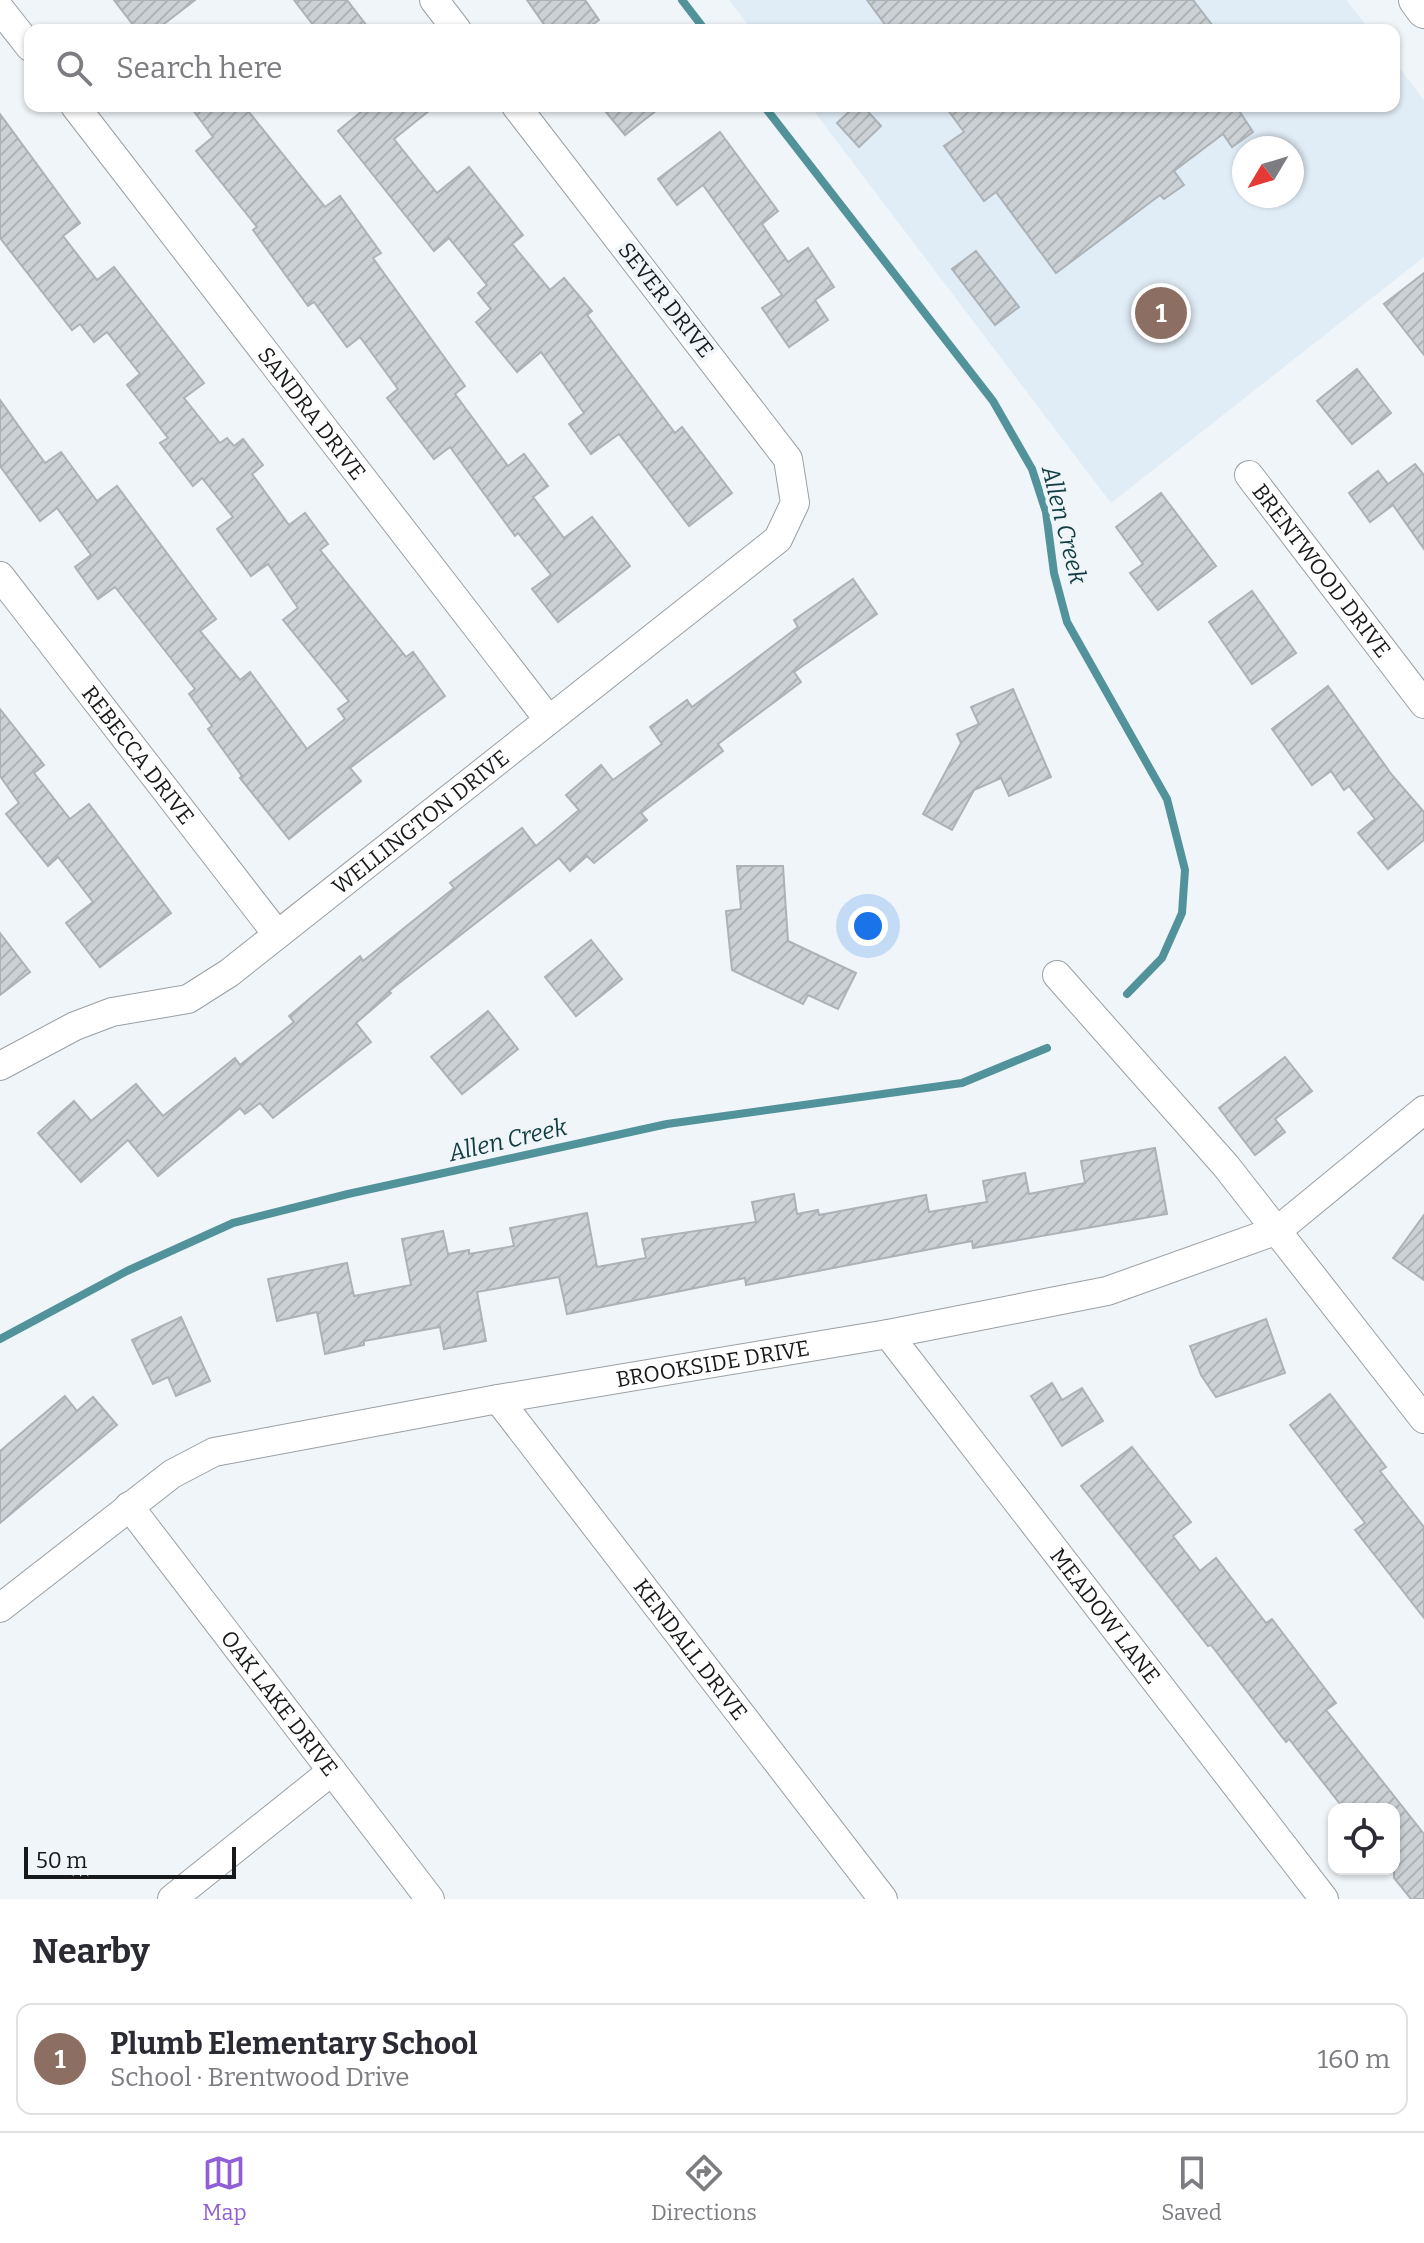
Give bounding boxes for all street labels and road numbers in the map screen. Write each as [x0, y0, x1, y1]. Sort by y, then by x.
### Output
street label: SEVER DRIVE [613, 237, 719, 363]
street label: SANDRA DRIVE [252, 341, 372, 485]
street label: BRENTWOOD DRIVE [1247, 478, 1397, 663]
street label: REBECCA DRIVE [76, 680, 200, 829]
street label: WELLINGTON DRIVE [326, 744, 514, 900]
street label: BROOKSIDE DRIVE [614, 1334, 811, 1393]
street label: MEADOW LANE [1045, 1543, 1166, 1689]
street label: KENDALL DRIVE [628, 1574, 754, 1725]
street label: OAK LAKE DRIVE [215, 1625, 344, 1781]

